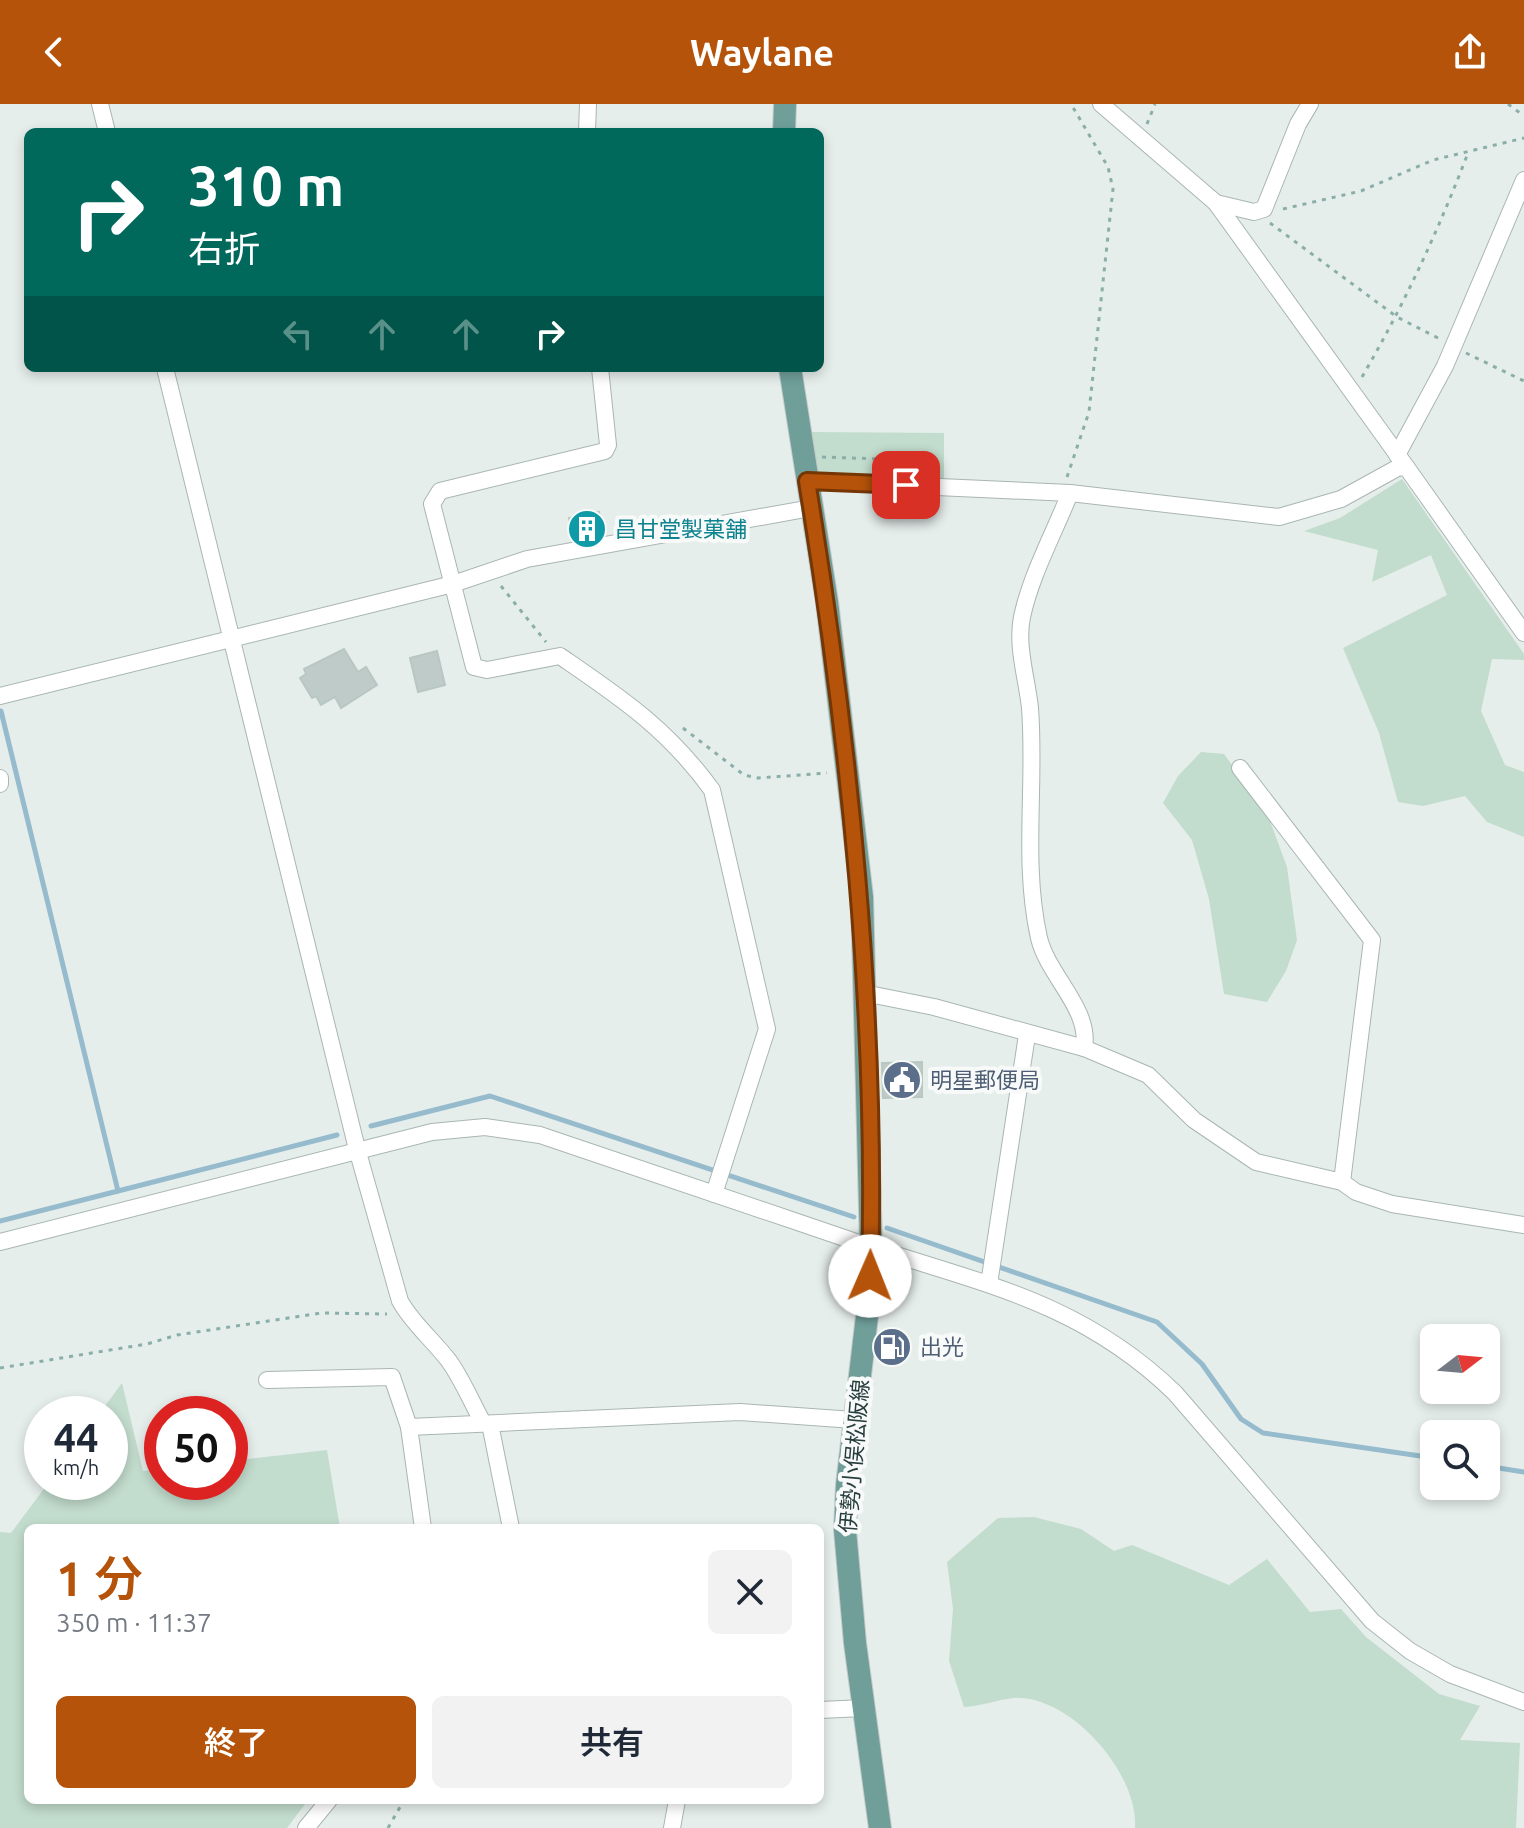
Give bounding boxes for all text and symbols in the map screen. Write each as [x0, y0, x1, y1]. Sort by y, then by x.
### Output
icon: back [32, 30, 76, 74]
icon: share [1448, 30, 1492, 74]
text: Waylane [690, 32, 834, 73]
text: 310 m [188, 154, 344, 217]
icon: right [56, 160, 160, 264]
text: 右折 [188, 228, 260, 269]
icon: left [276, 312, 320, 356]
icon: ahead [360, 312, 404, 356]
icon: ahead [444, 312, 488, 356]
icon: right [528, 312, 572, 356]
pin [872, 451, 940, 519]
icon: arrive [884, 463, 928, 507]
building icon: 昌甘堂製菓舗 [566, 508, 608, 550]
place label: 昌甘堂製菓舗 [615, 516, 747, 541]
public building icon: 明星郵便局 [881, 1059, 923, 1101]
place label: 明星郵便局 [930, 1067, 1040, 1092]
position arrow [828, 1234, 912, 1318]
north arrow [1420, 1324, 1500, 1404]
map controls [1420, 1324, 1500, 1500]
fuel station icon: 出光 [871, 1326, 913, 1368]
place label: 出光 [920, 1334, 964, 1359]
street label: 伊勢小俣松阪線 [834, 1378, 873, 1534]
speed limit sign: 50 [144, 1396, 248, 1500]
text: 44 [53, 1415, 99, 1460]
button: search [1420, 1420, 1500, 1500]
text: km/h [53, 1456, 99, 1479]
button: close [708, 1550, 792, 1634]
text: 1 分 [56, 1551, 142, 1605]
text: 350 m · 11:37 [56, 1608, 212, 1637]
button: 終了 [56, 1696, 416, 1788]
button: 共有 [432, 1696, 792, 1788]

